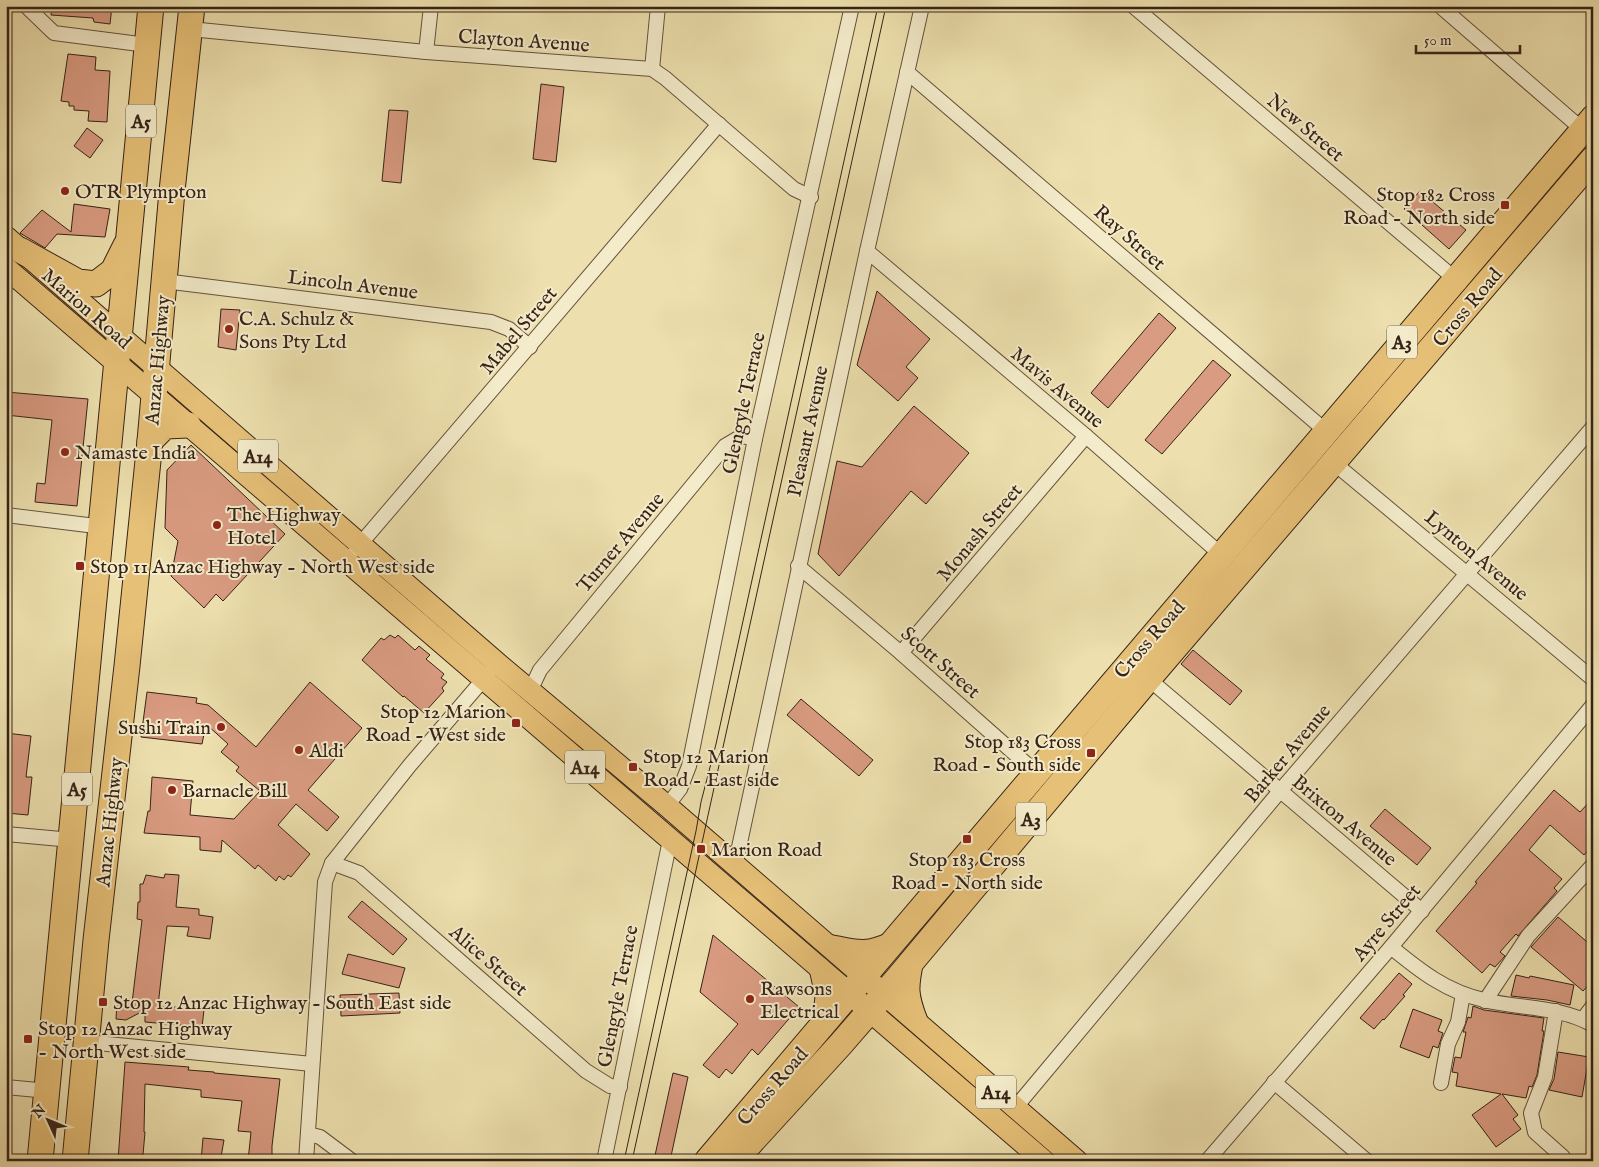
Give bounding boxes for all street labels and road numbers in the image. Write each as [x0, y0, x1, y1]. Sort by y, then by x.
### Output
street label: Clayton Avenue [457, 24, 590, 59]
street label: New Street [1261, 89, 1349, 168]
road number: A5 [126, 104, 156, 138]
street label: Ray Street [1088, 200, 1170, 276]
street label: Marion Road [36, 263, 136, 355]
street label: Cross Road [1428, 263, 1509, 353]
street label: Lincoln Avenue [286, 265, 419, 306]
street label: Mabel Street [475, 282, 563, 380]
street label: Anzac Highway [140, 294, 177, 427]
road number: A3 [1387, 326, 1417, 358]
street label: Glengyle Terrace [717, 330, 772, 476]
street label: Mavis Avenue [1005, 342, 1109, 434]
street label: Pleasant Avenue [782, 363, 835, 499]
road number: A14 [238, 440, 278, 472]
street label: Monash Street [932, 479, 1028, 587]
street label: Turner Avenue [572, 488, 670, 598]
street label: Lynton Avenue [1419, 505, 1533, 607]
street label: Cross Road [1109, 595, 1191, 684]
street label: Scott Street [895, 622, 985, 705]
street label: Barker Avenue [1239, 699, 1337, 809]
road number: A14 [565, 750, 605, 784]
street label: Anzac Highway [91, 756, 130, 889]
street label: Brixton Avenue [1286, 770, 1402, 872]
road number: A5 [62, 772, 92, 806]
road number: A3 [1016, 802, 1046, 836]
street label: Ayre Street [1347, 879, 1427, 968]
street label: Alice Street [443, 920, 533, 1002]
street label: Glengyle Terrace [592, 923, 645, 1069]
street label: Cross Road [732, 1042, 814, 1131]
road number: A14 [976, 1076, 1016, 1108]

